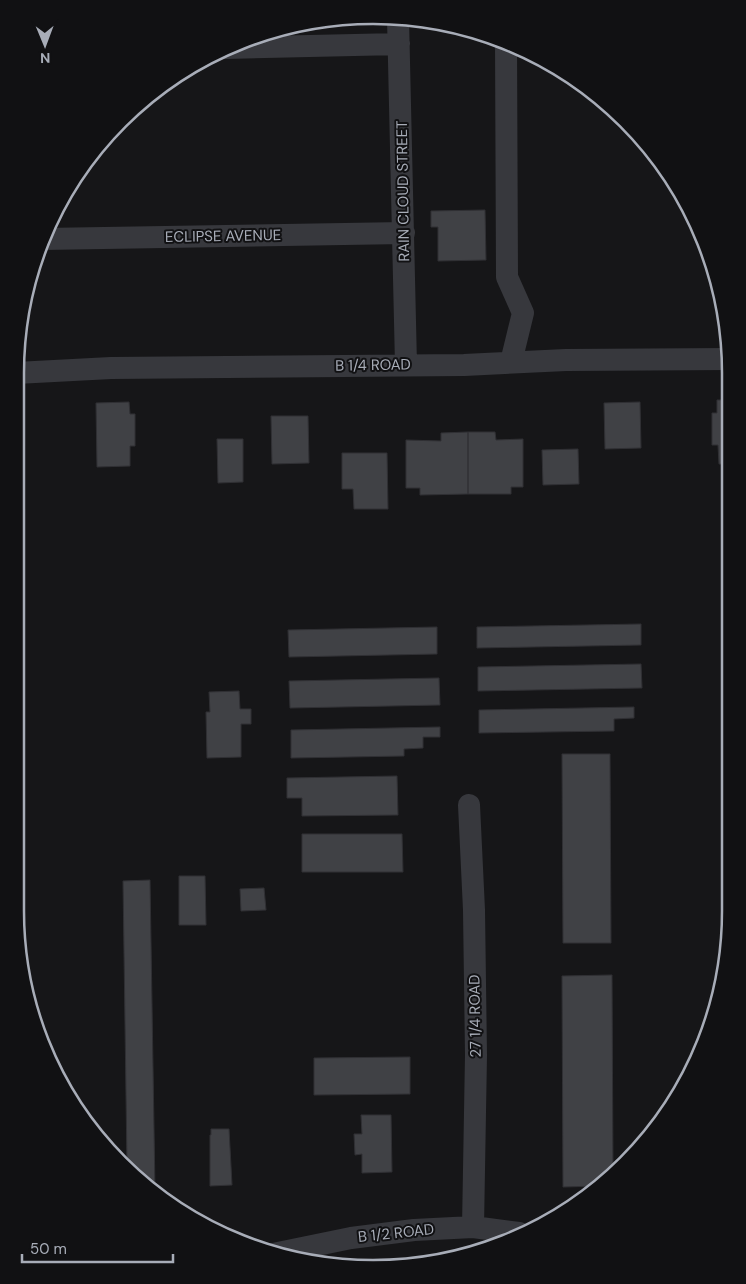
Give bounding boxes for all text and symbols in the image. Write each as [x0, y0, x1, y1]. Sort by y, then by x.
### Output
north arrow [20, 20, 70, 70]
text: N [40, 49, 50, 67]
street label: RAIN CLOUD STREET [392, 120, 414, 262]
street label: ECLIPSE AVENUE [165, 225, 281, 247]
street label: B 1/4 ROAD [335, 354, 411, 376]
street label: 27 1/4 ROAD [464, 974, 486, 1058]
street label: B 1/2 ROAD [357, 1219, 435, 1247]
scale bar [22, 1232, 174, 1264]
text: 50 m [30, 1239, 67, 1259]

